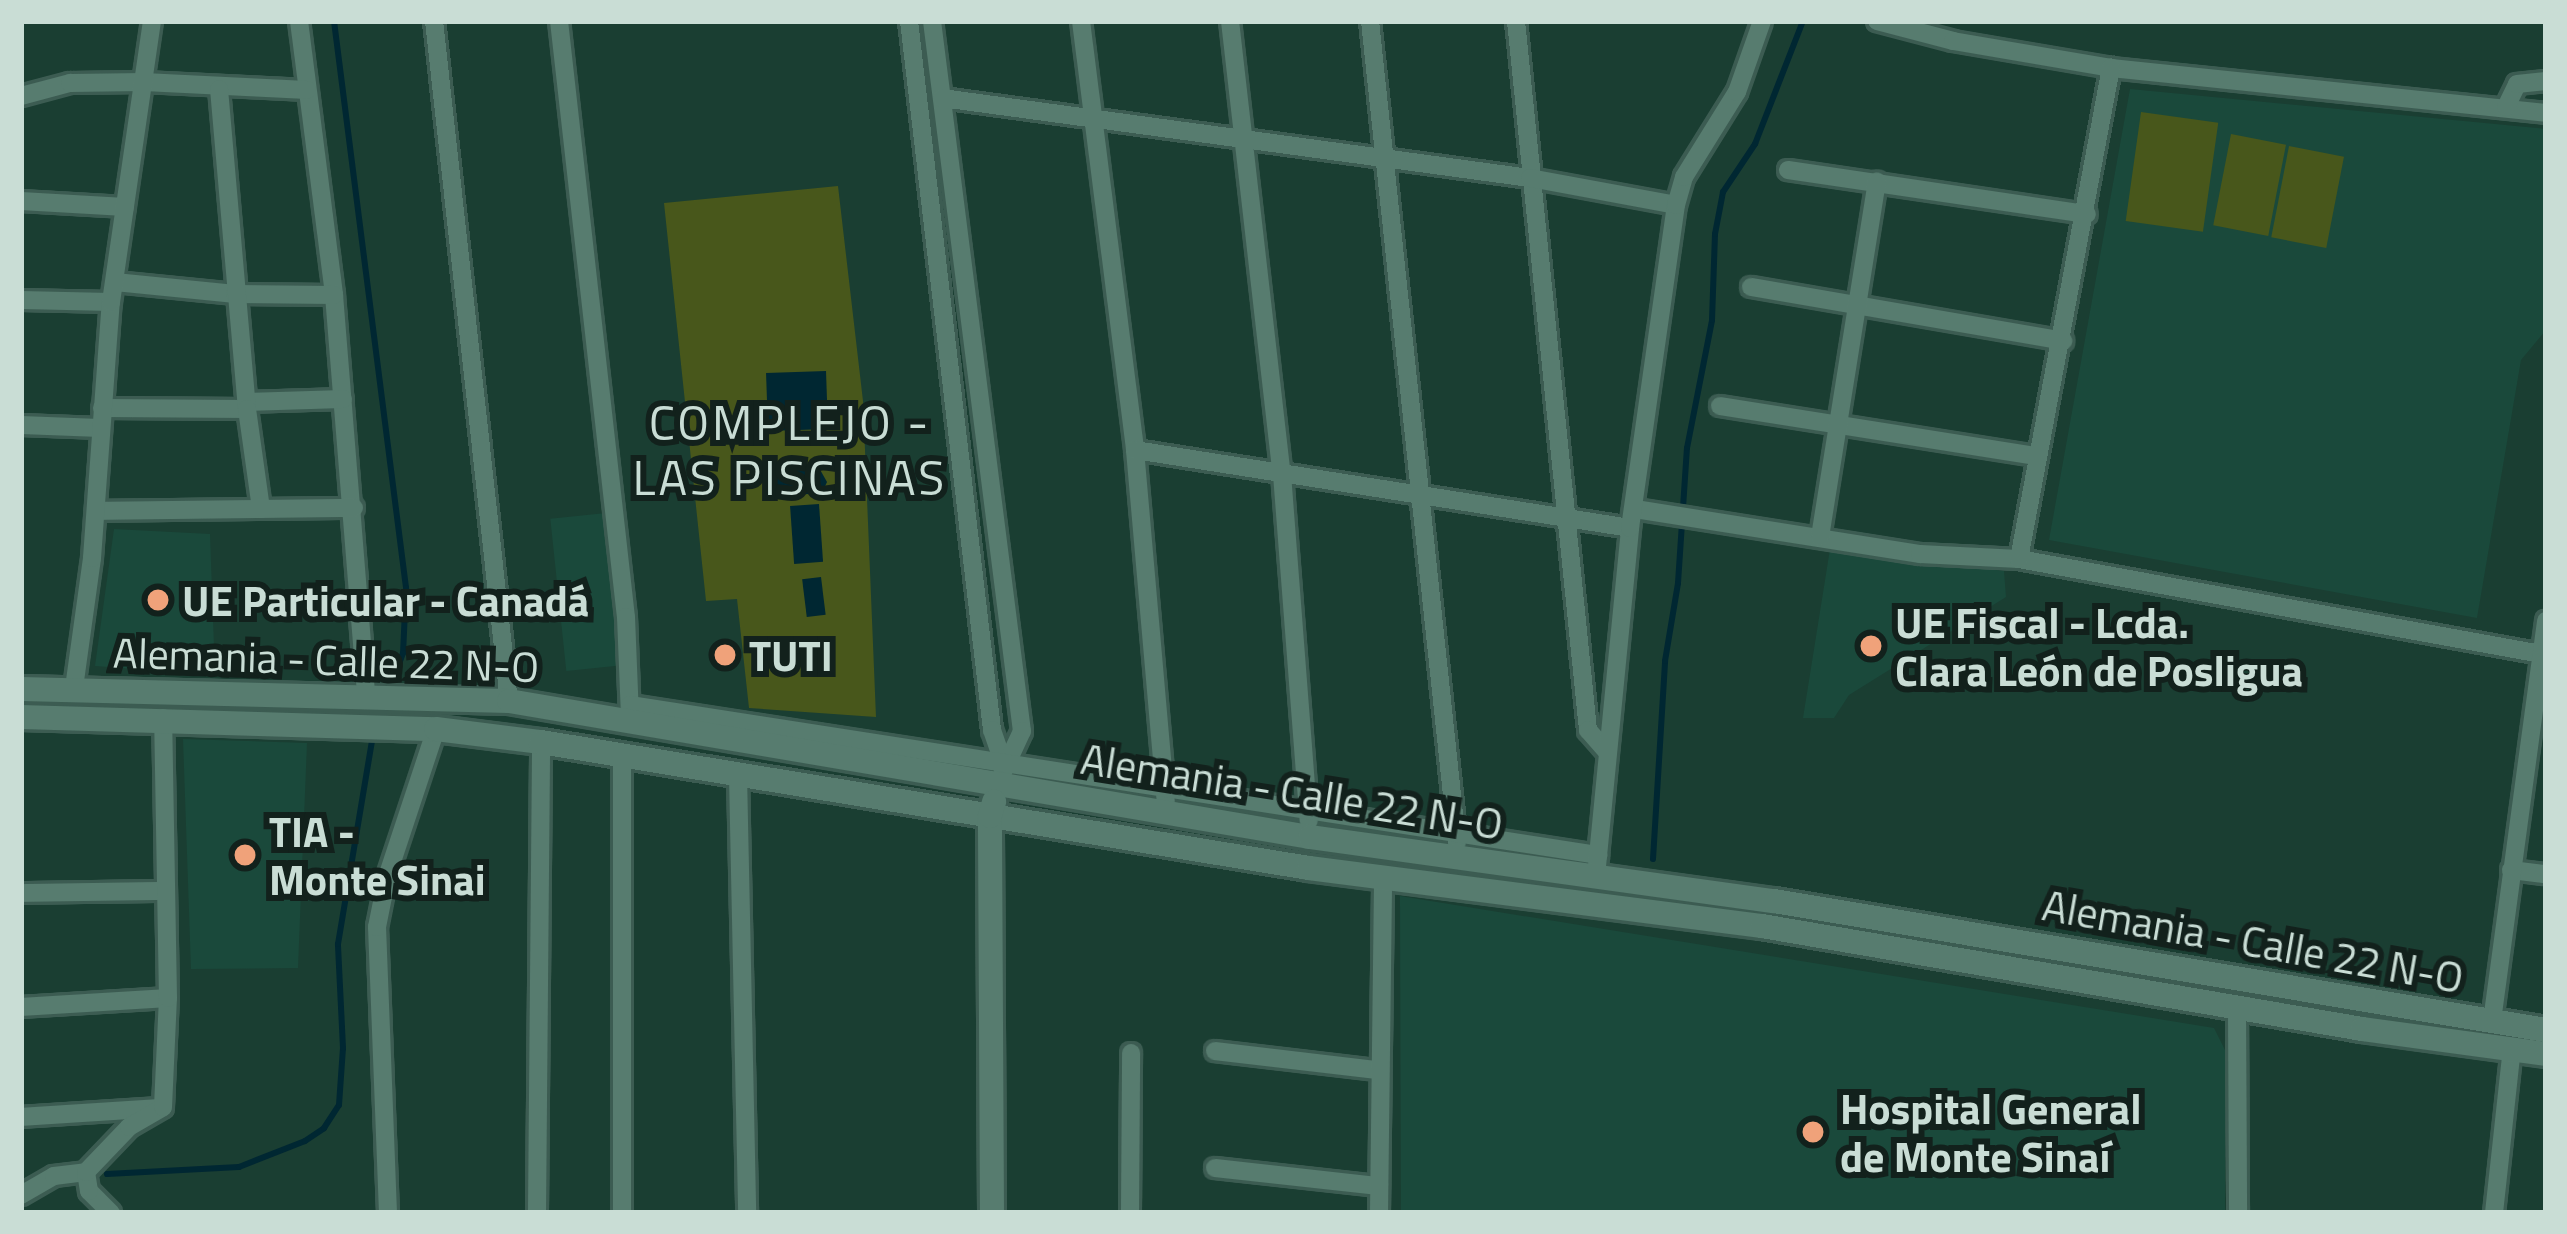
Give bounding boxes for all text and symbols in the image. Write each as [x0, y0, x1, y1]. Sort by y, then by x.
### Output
district label: COMPLEJO - LAS PISCINAS [633, 393, 947, 506]
place label: UE Particular - Canadá [182, 575, 589, 625]
marker: UE Particular - Canadá [145, 587, 171, 613]
place label: UE Fiscal - Lcda. Clara León de Posligua [1895, 597, 2303, 696]
street label: Alemania - Calle 22 N-O [112, 626, 540, 692]
place label: TUTI [749, 630, 833, 680]
marker: UE Fiscal - Lcda. Clara León de Posligua [1858, 633, 1884, 659]
marker: TUTI [712, 642, 738, 668]
street label: Alemania - Calle 22 N-O [1078, 733, 1506, 849]
place label: TIA - Monte Sinai [269, 806, 486, 904]
marker: TIA - Monte Sinai [232, 842, 258, 868]
street label: Alemania - Calle 22 N-O [2039, 879, 2467, 1003]
place label: Hospital General de Monte Sinaí [1840, 1083, 2142, 1182]
marker: Hospital General de Monte Sinaí [1797, 1116, 1829, 1148]

